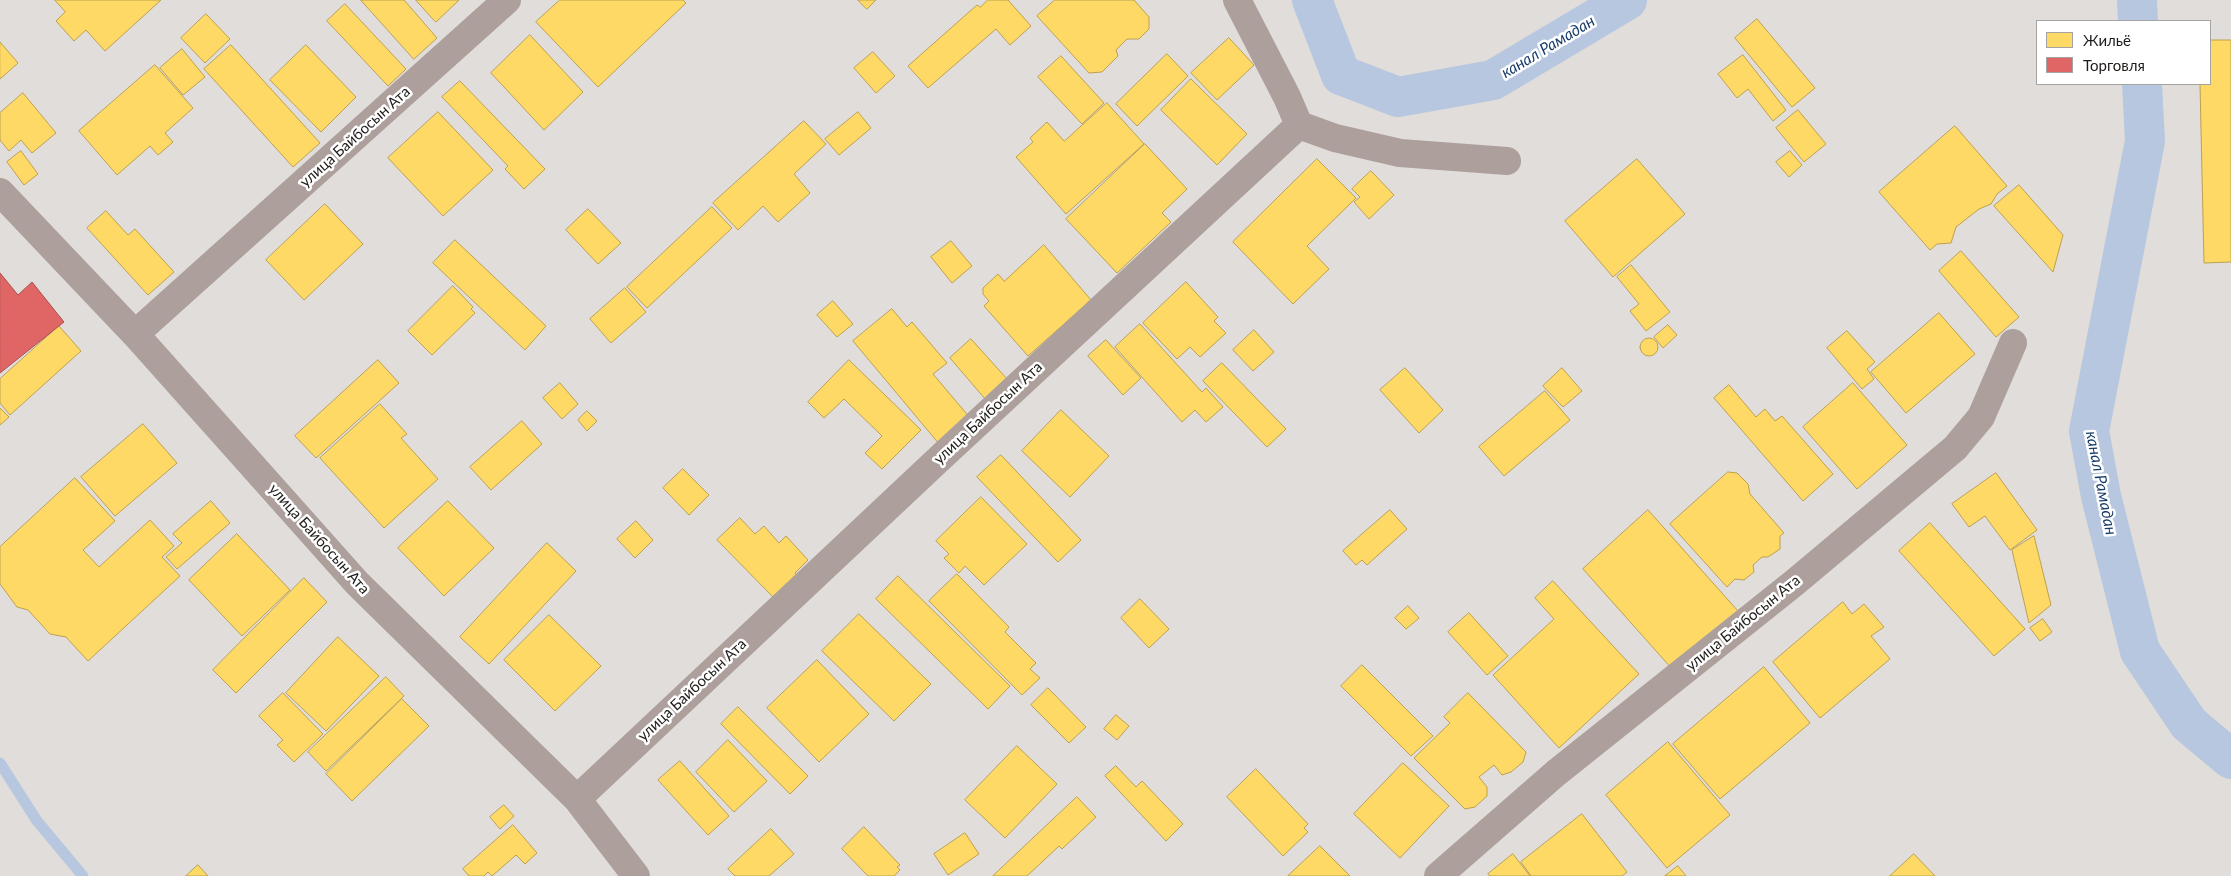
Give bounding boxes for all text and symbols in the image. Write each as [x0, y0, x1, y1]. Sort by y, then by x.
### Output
water label: канал Рамадан [1498, 12, 1598, 82]
legend [2036, 20, 2211, 85]
text: Жильё [2083, 31, 2131, 49]
text: Торговля [2083, 56, 2145, 74]
street label: улица Байбосын Ата [296, 83, 414, 191]
street label: улица Байбосын Ата [930, 358, 1046, 468]
water label: канал Рамадан [2082, 429, 2120, 537]
street label: улица Байбосын Ата [265, 480, 373, 598]
street label: улица Байбосын Ата [1682, 571, 1804, 675]
street label: улица Байбосын Ата [634, 635, 750, 745]

